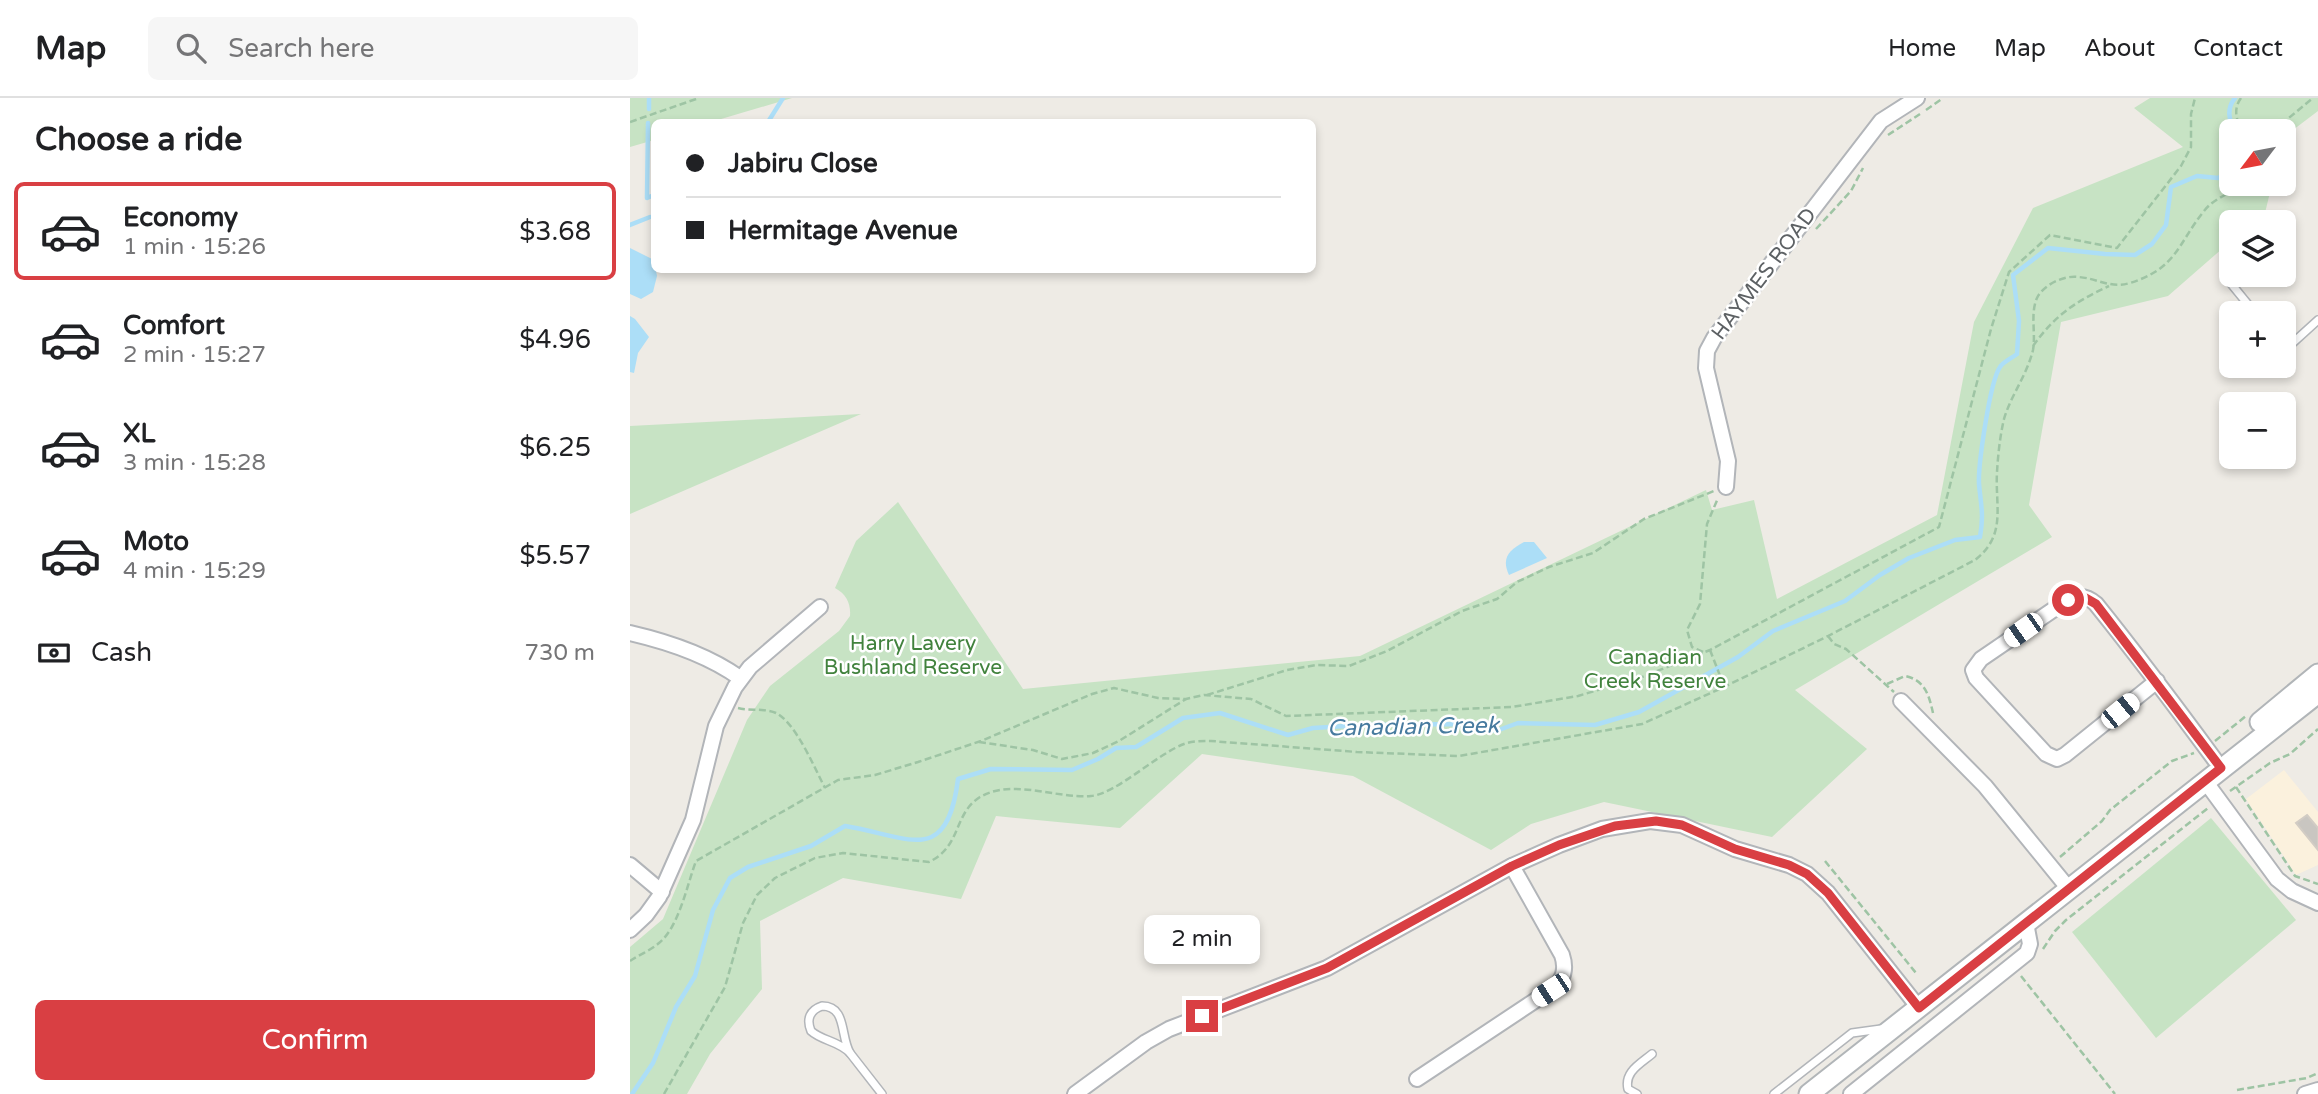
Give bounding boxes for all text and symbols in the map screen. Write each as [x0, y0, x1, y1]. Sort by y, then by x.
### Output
search box [148, 17, 638, 80]
text: Map [35, 29, 106, 68]
icon: search [172, 29, 210, 67]
text: Search here [228, 33, 374, 64]
text: Home [1888, 34, 1956, 63]
text: Map [1994, 34, 2046, 63]
text: About [2084, 34, 2155, 63]
text: Contact [2193, 34, 2283, 63]
north arrow [2219, 119, 2296, 196]
map controls [2219, 119, 2296, 469]
text: Choose a ride [35, 121, 242, 159]
text: Jabiru Close [728, 148, 878, 179]
icon: car [39, 200, 102, 263]
text: Economy [123, 202, 238, 233]
street label: HAYMES ROAD [1706, 203, 1822, 345]
button: layers [2219, 210, 2296, 287]
text: Hermitage Avenue [728, 215, 958, 246]
text: $3.68 [519, 216, 591, 247]
text: 1 min · 15:26 [123, 233, 266, 261]
button: + [2219, 301, 2296, 378]
icon: car [39, 308, 102, 371]
text: Comfort [123, 310, 225, 341]
text: $4.96 [519, 324, 591, 355]
text: 2 min · 15:27 [123, 341, 266, 369]
button: − [2219, 392, 2296, 469]
icon: car [39, 416, 102, 479]
text: XL [123, 418, 155, 449]
text: $6.25 [519, 432, 591, 463]
text: 3 min · 15:28 [123, 449, 266, 477]
icon: car [39, 524, 102, 587]
text: Moto [123, 526, 189, 557]
text: $5.57 [519, 540, 591, 571]
text: 4 min · 15:29 [123, 557, 266, 585]
route start [2052, 584, 2084, 616]
car [2000, 609, 2047, 651]
park label: Harry Lavery Bushland Reserve [824, 631, 1002, 680]
icon: cash [35, 634, 73, 672]
text: Cash [91, 637, 152, 668]
text: 730 m [525, 639, 595, 667]
park label: Canadian Creek Reserve [1584, 645, 1726, 694]
car [2098, 690, 2143, 732]
water label: Canadian Creek [1327, 711, 1501, 742]
callout: 2 min [1144, 914, 1260, 964]
text: 2 min [1171, 925, 1233, 953]
car [1528, 970, 1575, 1010]
button: Confirm [35, 1000, 595, 1080]
route end [1186, 1000, 1218, 1032]

